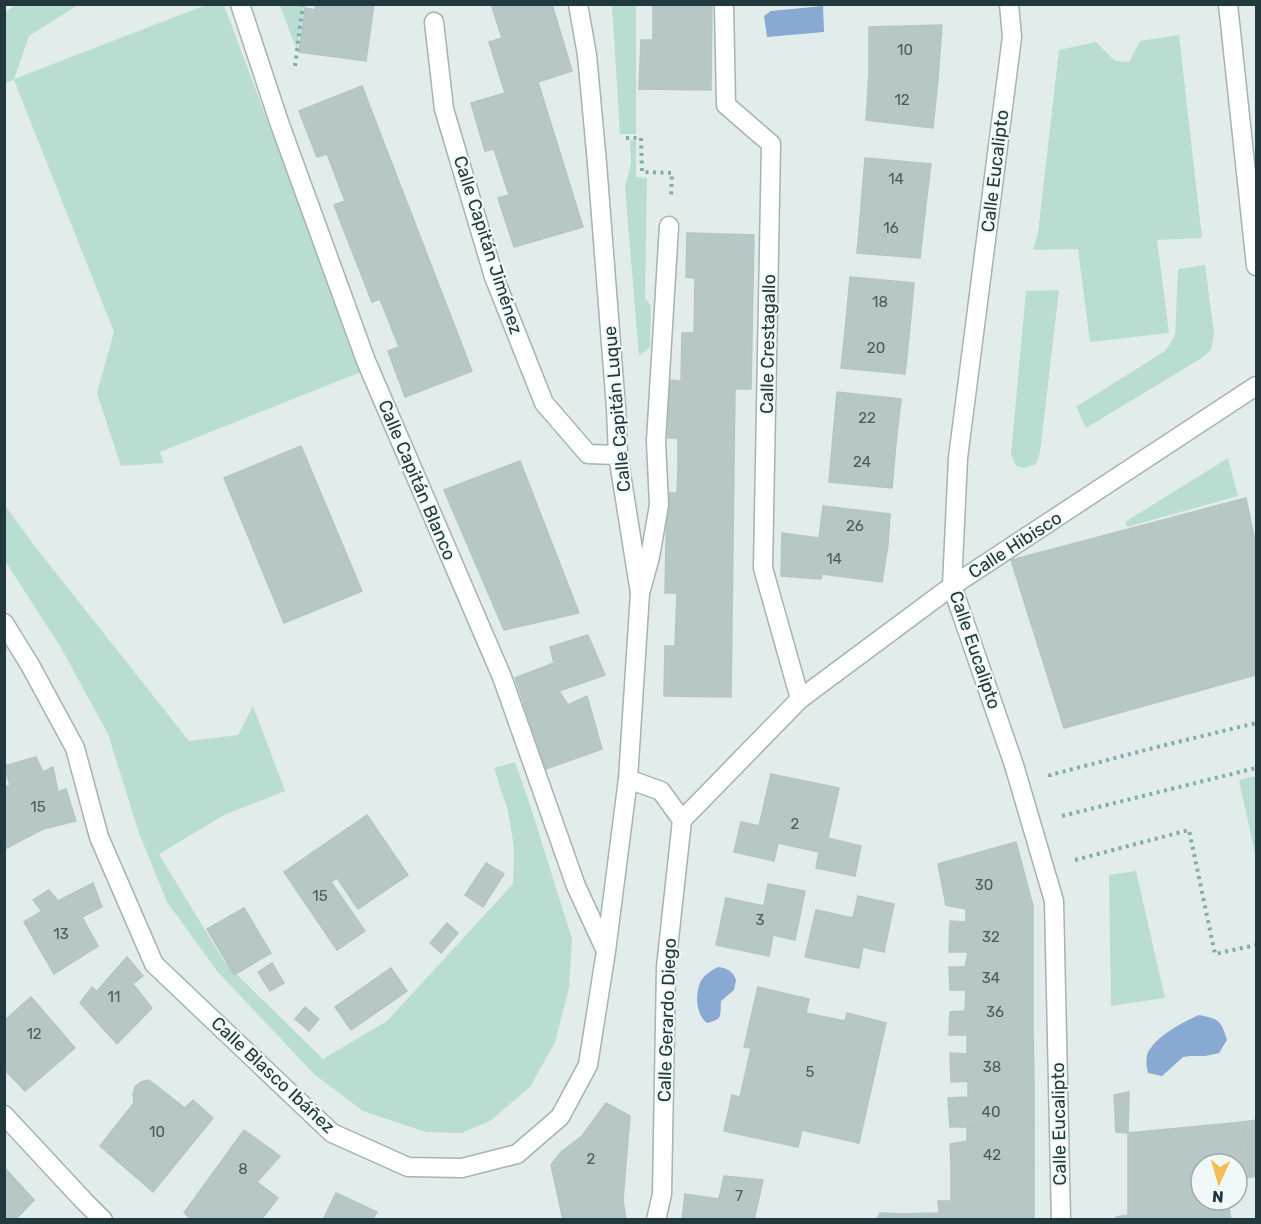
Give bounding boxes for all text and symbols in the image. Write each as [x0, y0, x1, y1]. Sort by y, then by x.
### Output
house number: 10 [897, 41, 913, 59]
house number: 12 [894, 91, 910, 109]
street label: Calle Eucalipto [977, 108, 1013, 234]
street label: Calle Capitán Jiménez [449, 153, 527, 337]
house number: 14 [888, 170, 904, 188]
house number: 16 [883, 219, 899, 237]
street label: Calle Crestagallo [756, 274, 780, 414]
house number: 18 [872, 293, 888, 311]
street label: Calle Capitán Luque [599, 325, 635, 493]
house number: 20 [867, 339, 885, 357]
street label: Calle Capitán Blanco [373, 397, 461, 563]
house number: 22 [858, 409, 876, 427]
house number: 24 [853, 453, 871, 471]
street label: Calle Hibisco [964, 507, 1066, 583]
house number: 26 [846, 517, 864, 535]
house number: 14 [826, 550, 842, 568]
street label: Calle Eucalipto [945, 588, 1005, 712]
house number: 15 [30, 798, 46, 816]
house number: 2 [791, 815, 800, 833]
house number: 30 [975, 876, 993, 894]
house number: 15 [312, 887, 328, 905]
house number: 3 [755, 911, 765, 929]
house number: 13 [53, 925, 69, 943]
house number: 32 [982, 928, 1000, 946]
street label: Calle Gerardo Diego [653, 938, 681, 1102]
house number: 34 [982, 969, 1000, 987]
house number: 11 [108, 988, 120, 1006]
house number: 36 [986, 1003, 1004, 1021]
street label: Calle Blasco Ibáñez [207, 1012, 339, 1138]
house number: 12 [26, 1025, 42, 1043]
house number: 38 [983, 1058, 1001, 1076]
street label: Calle Eucalipto [1047, 1062, 1071, 1186]
house number: 5 [806, 1063, 815, 1081]
house number: 40 [982, 1103, 1000, 1121]
house number: 10 [149, 1123, 165, 1141]
house number: 42 [983, 1146, 1001, 1164]
house number: 2 [587, 1150, 596, 1168]
north arrow [1189, 1152, 1249, 1212]
house number: 8 [238, 1160, 248, 1178]
house number: 7 [735, 1187, 743, 1205]
text: N [1212, 1187, 1224, 1206]

